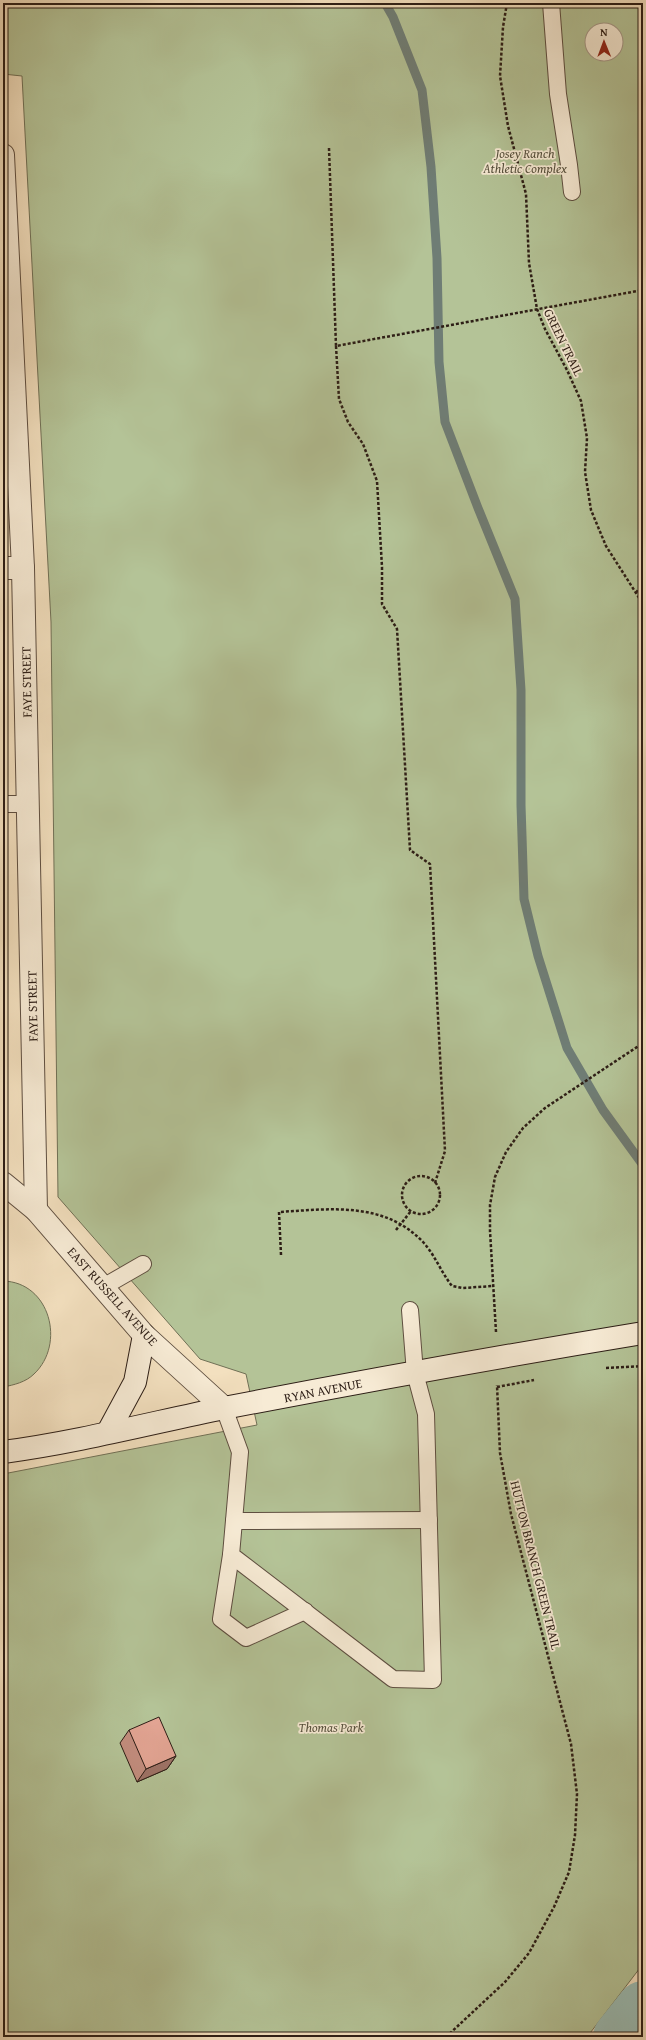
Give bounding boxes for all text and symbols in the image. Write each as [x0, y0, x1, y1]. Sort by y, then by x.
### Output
north arrow [584, 22, 624, 62]
text: N [600, 24, 608, 40]
park label: Josey Ranch Athletic Complex [482, 144, 567, 178]
street label: GREEN TRAIL [539, 305, 588, 380]
street label: FAYE STREET [16, 646, 37, 718]
street label: FAYE STREET [22, 970, 43, 1042]
street label: EAST RUSSELL AVENUE [63, 1243, 163, 1350]
street label: RYAN AVENUE [282, 1374, 364, 1407]
street label: HUTTON BRANCH GREEN TRAIL [505, 1479, 566, 1652]
park label: Thomas Park [299, 1718, 364, 1737]

